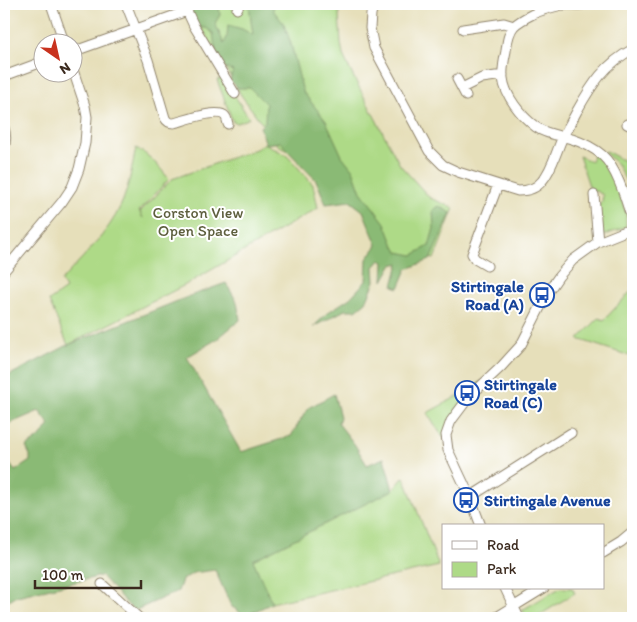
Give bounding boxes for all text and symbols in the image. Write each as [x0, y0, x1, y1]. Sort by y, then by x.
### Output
north arrow [32, 32, 82, 82]
text: N [56, 59, 74, 78]
park label: Corston View Open Space [153, 203, 243, 240]
place label: Stirtingale Road (A) [451, 277, 524, 315]
bus stop icon: Stirtingale Road (A) [529, 282, 555, 308]
place label: Stirtingale Road (C) [484, 375, 557, 413]
bus stop icon: Stirtingale Road (C) [454, 380, 480, 406]
bus stop icon: Stirtingale Avenue [453, 487, 479, 513]
place label: Stirtingale Avenue [484, 491, 611, 511]
legend [442, 524, 604, 590]
text: Road [487, 536, 520, 554]
scale bar [35, 557, 141, 589]
text: Park [487, 560, 517, 578]
text: 100 m [42, 566, 84, 584]

